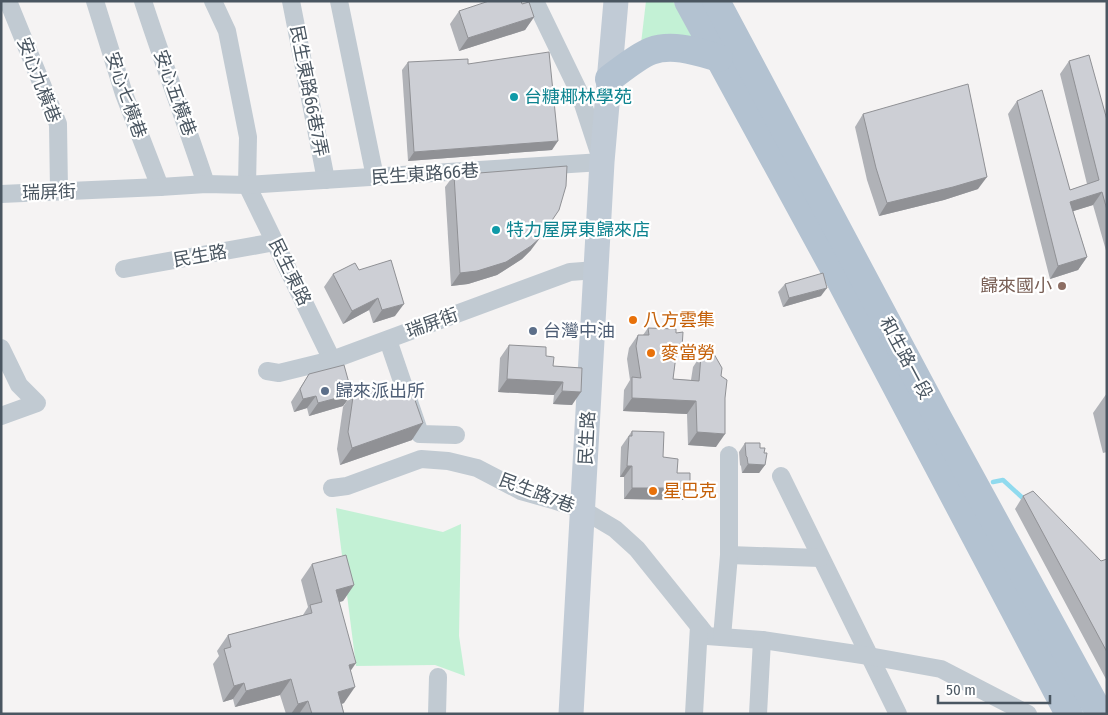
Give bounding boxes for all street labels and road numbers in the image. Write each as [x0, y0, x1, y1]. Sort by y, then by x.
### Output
street label: 民生東路66巷7弄 [285, 24, 333, 158]
street label: 安心九橫巷 [13, 34, 65, 126]
street label: 安心五橫巷 [149, 47, 201, 139]
street label: 安心七橫巷 [101, 49, 151, 141]
street label: 民生東路66巷 [370, 159, 480, 189]
street label: 瑞屏街 [22, 180, 76, 204]
street label: 民生東路 [264, 235, 316, 309]
street label: 民生路 [172, 240, 228, 272]
street label: 瑞屏街 [403, 303, 461, 343]
street label: 和生路一段 [875, 313, 937, 403]
street label: 民生路 [575, 410, 599, 466]
street label: 民生路7巷 [496, 469, 578, 517]

